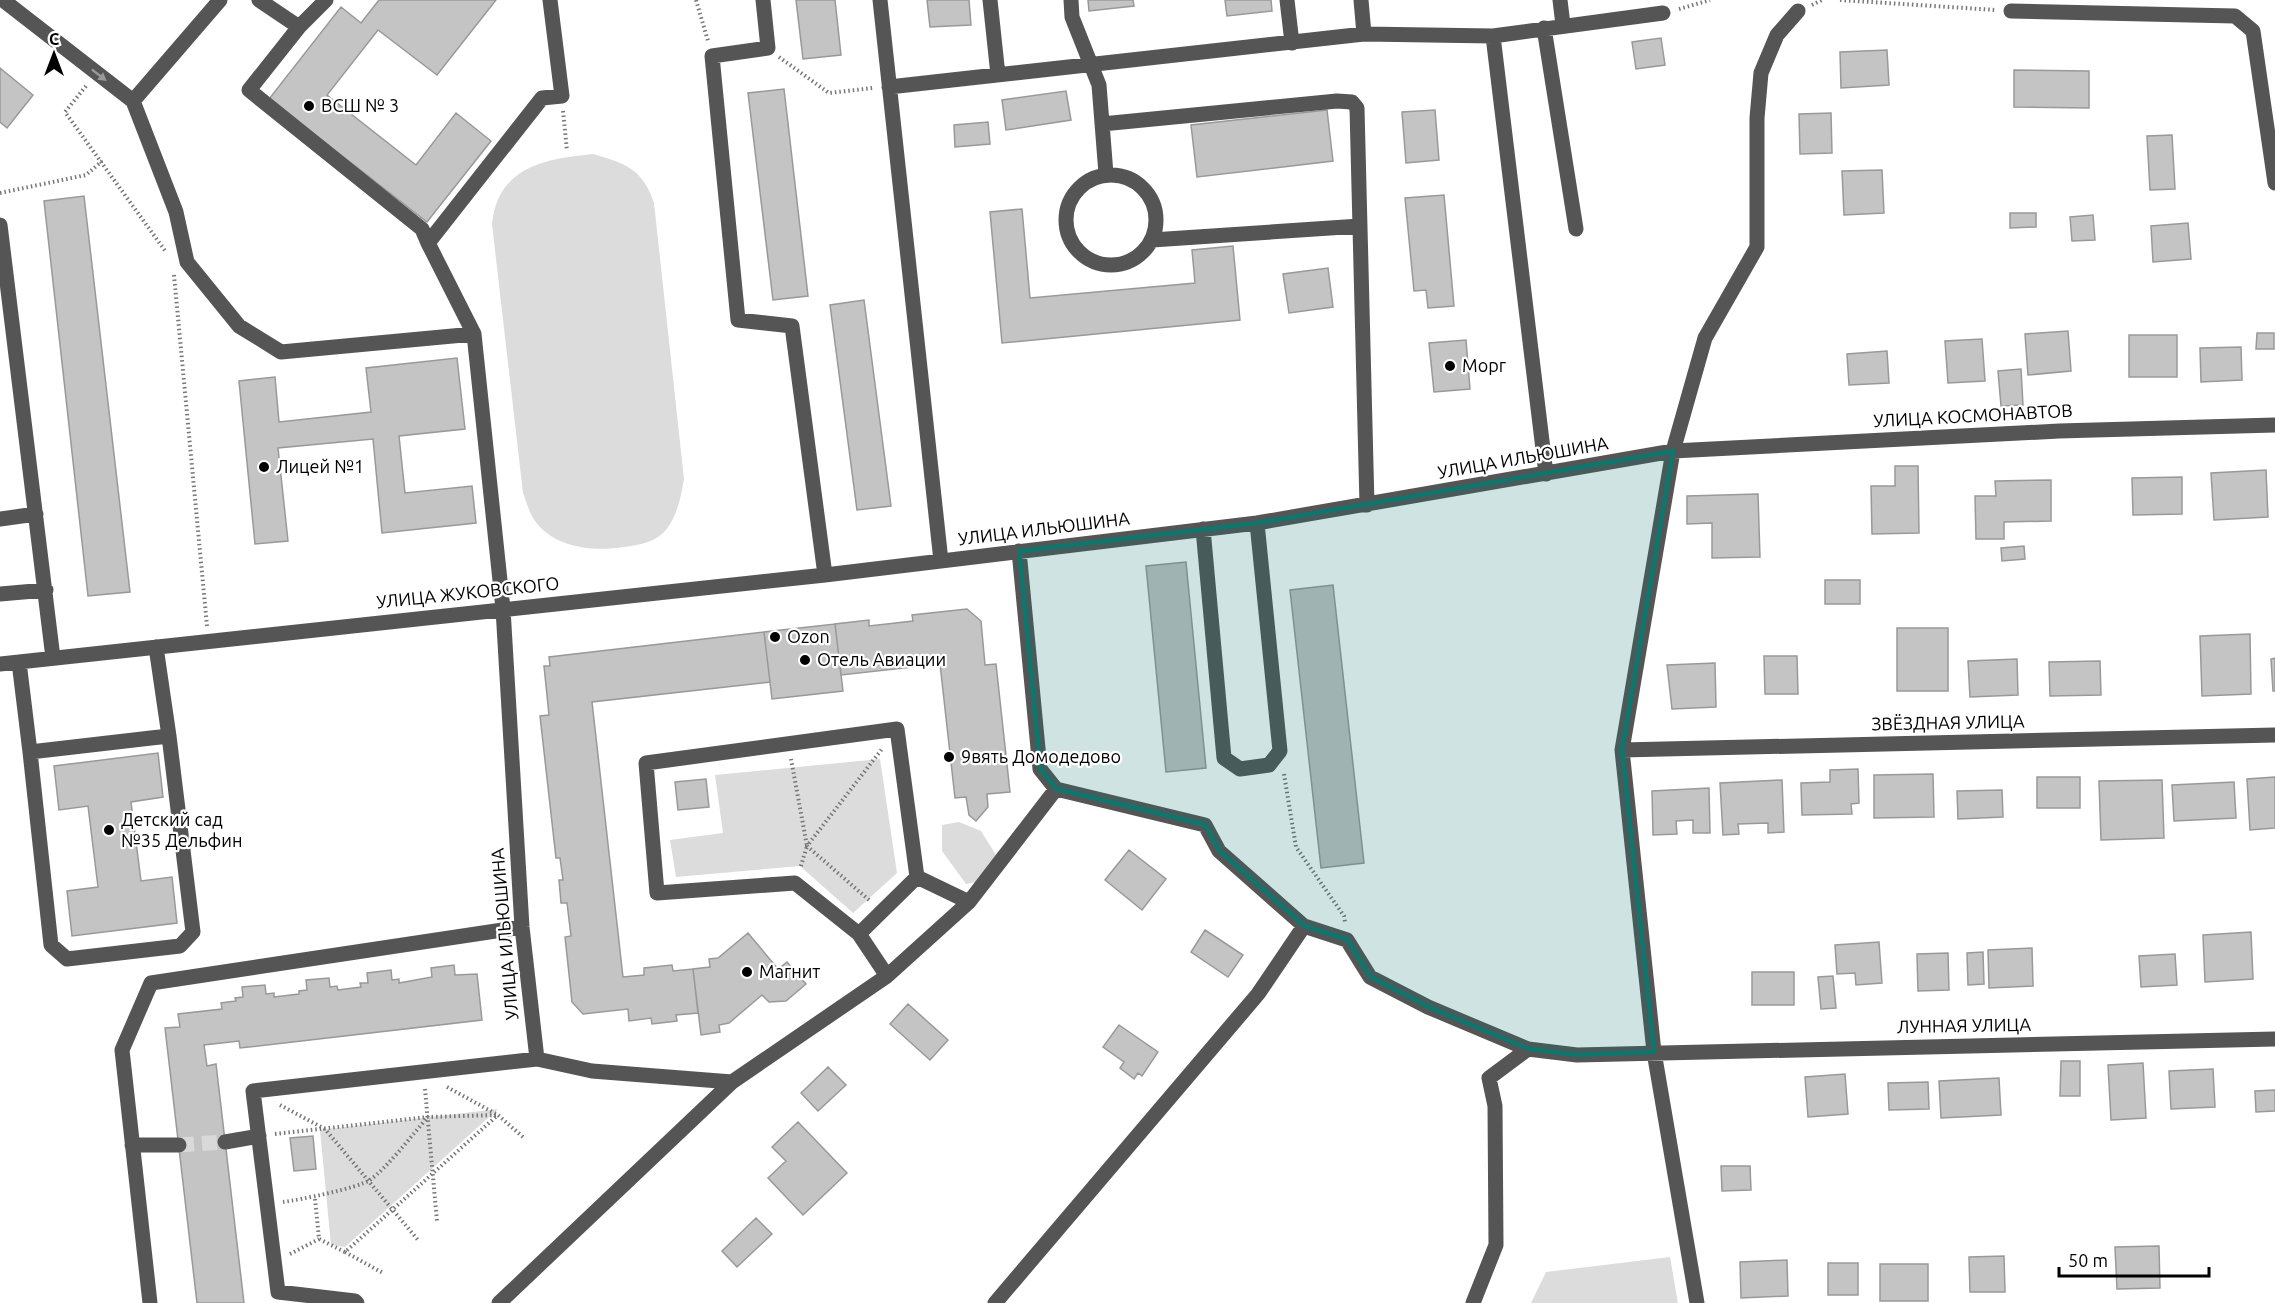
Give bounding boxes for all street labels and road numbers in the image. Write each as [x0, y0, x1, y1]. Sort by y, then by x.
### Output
street label: УЛИЦА КОСМОНАВТОВ [1873, 400, 2073, 430]
street label: УЛИЦА ИЛЬЮШИНА [1436, 432, 1610, 482]
street label: УЛИЦА ИЛЬЮШИНА [957, 508, 1131, 548]
street label: УЛИЦА ЖУКОВСКОГО [376, 572, 560, 612]
street label: ЗВЁЗДНАЯ УЛИЦА [1871, 711, 2025, 733]
street label: УЛИЦА ИЛЬЮШИНА [486, 847, 521, 1021]
street label: ЛУННАЯ УЛИЦА [1897, 1014, 2032, 1036]

